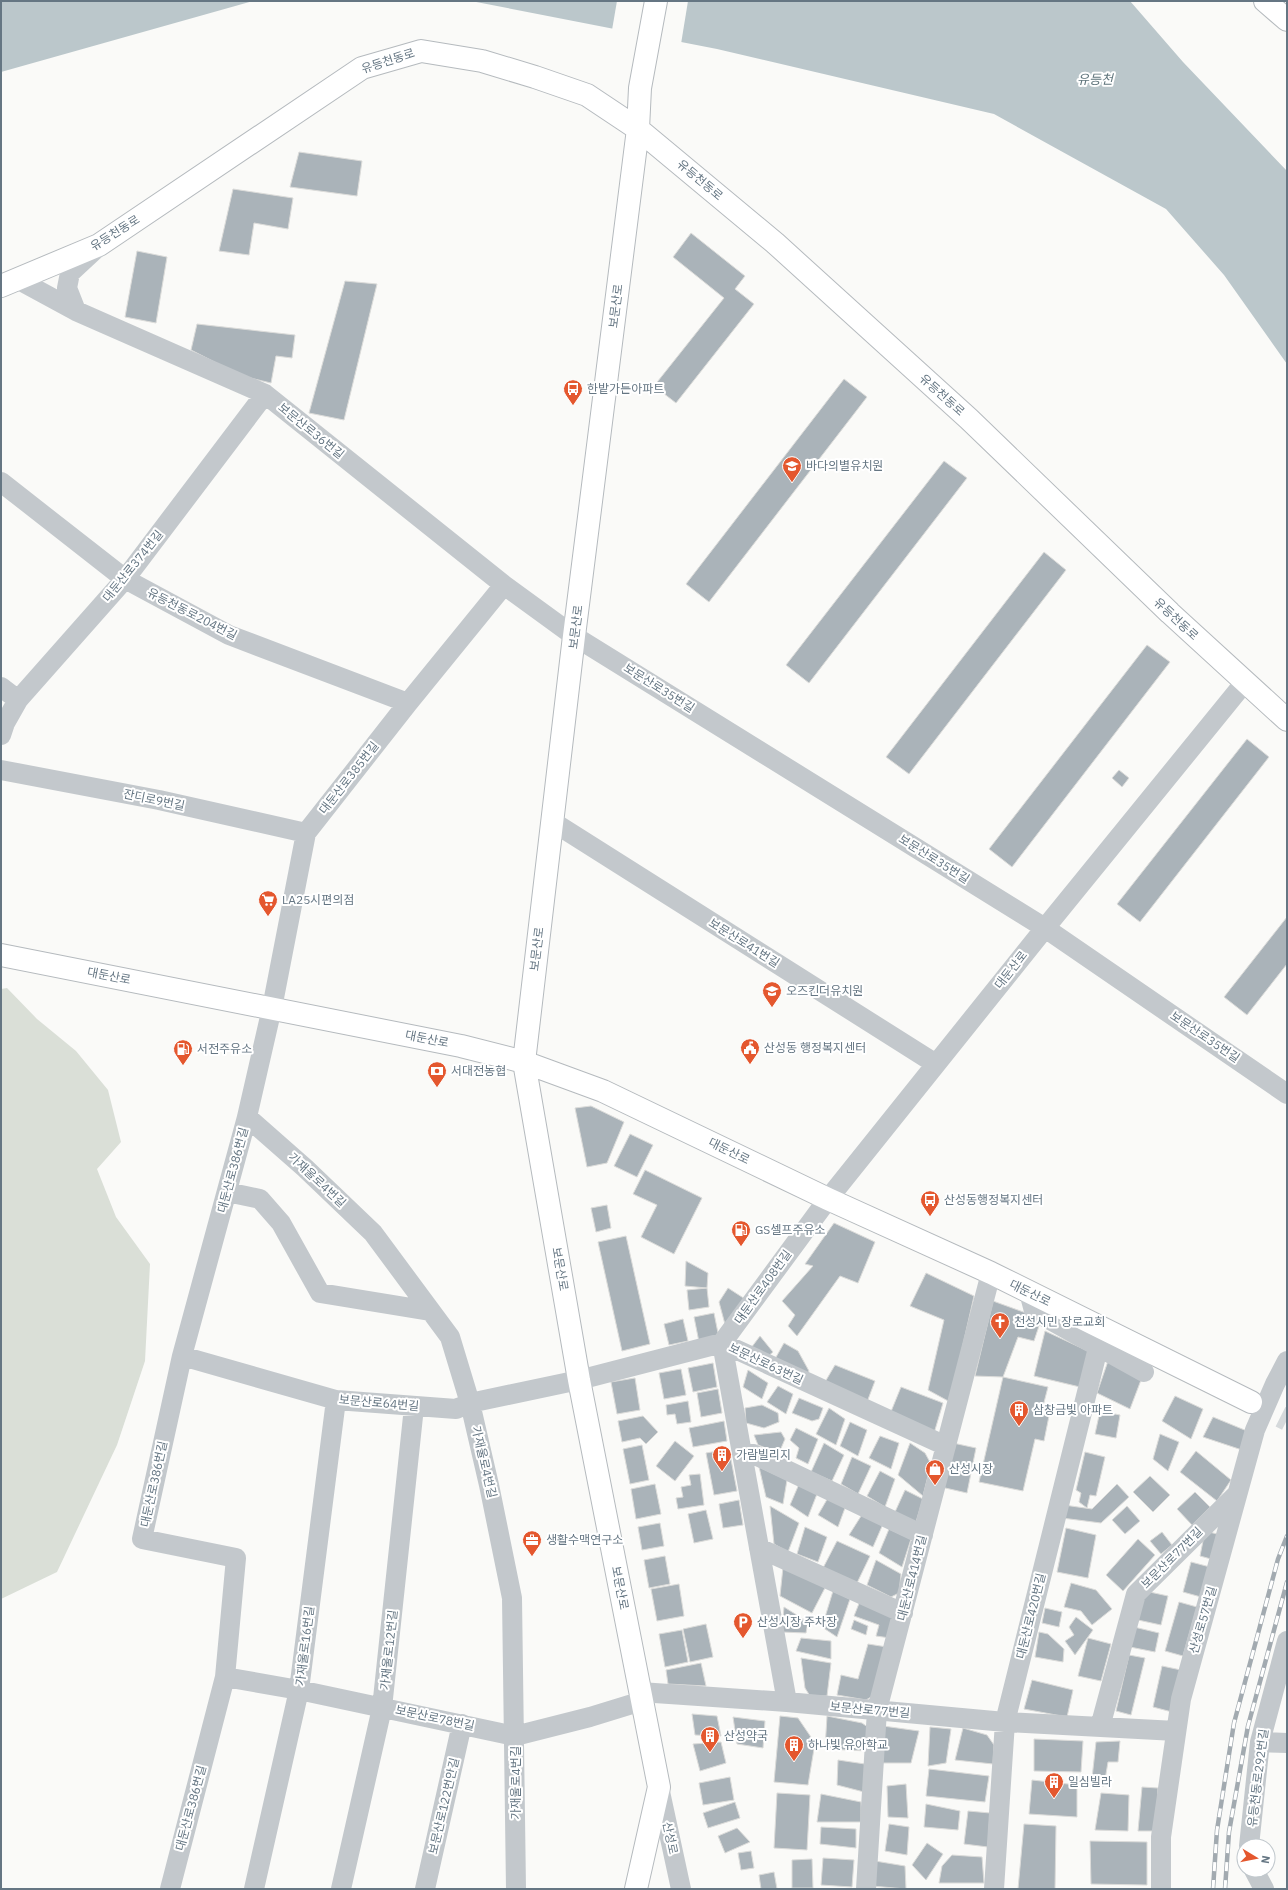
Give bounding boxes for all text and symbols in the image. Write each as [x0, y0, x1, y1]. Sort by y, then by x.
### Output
street label: 유등천동로 [359, 45, 416, 76]
water label: 유등천 [1077, 71, 1114, 88]
street label: 유등천동로 [674, 156, 726, 203]
street label: 유등천동로 [87, 212, 142, 254]
street label: 보문산로 [605, 283, 626, 329]
street label: 유등천동로 [917, 371, 968, 419]
bus stop icon: 한밭가든아파트 [562, 378, 584, 406]
place label: 한밭가든아파트 [587, 381, 664, 396]
street label: 보문산로36번길 [275, 399, 347, 462]
school or university icon: 바다의별유치원 [781, 455, 803, 483]
place label: 바다의별유치원 [806, 458, 883, 473]
street label: 대둔산로374번길 [99, 527, 166, 605]
street label: 유등천동로204번길 [145, 584, 240, 643]
street label: 유등천동로 [1151, 594, 1202, 643]
street label: 보문산로 [565, 604, 586, 650]
street label: 보문산로35번길 [621, 660, 697, 715]
street label: 대둔산로385번길 [316, 738, 382, 817]
street label: 잔디로9번길 [122, 786, 186, 813]
street label: 보문산로35번길 [896, 831, 972, 886]
supermarket icon: LA25시편의점 [257, 889, 279, 917]
place label: LA25시편의점 [282, 892, 355, 907]
street label: 보문산로41번길 [706, 915, 782, 970]
street label: 보문산로 [526, 926, 547, 972]
street label: 대둔산로 [991, 948, 1030, 992]
street label: 대둔산로 [86, 964, 132, 987]
school or university icon: 오즈킨더유치원 [761, 980, 783, 1008]
place label: 오즈킨더유치원 [786, 983, 863, 998]
street label: 보문산로35번길 [1168, 1008, 1243, 1065]
street label: 대둔산로 [404, 1027, 450, 1050]
public building icon: 산성동 행정복지센터 [739, 1037, 761, 1065]
fuel station icon: 서전주유소 [172, 1038, 194, 1066]
place label: 산성동 행정복지센터 [764, 1040, 866, 1055]
place label: 서전주유소 [197, 1041, 252, 1056]
bank icon: 서대전농협 [426, 1060, 448, 1088]
place label: 서대전농협 [451, 1063, 506, 1078]
street label: 대둔산로386번길 [214, 1126, 251, 1214]
street label: 대둔산로 [706, 1134, 752, 1167]
street label: 가재울로4번길 [285, 1149, 349, 1210]
bus stop icon: 산성동행정복지센터 [919, 1189, 941, 1217]
place label: 산성동행정복지센터 [944, 1192, 1043, 1207]
fuel station icon: GS셀프주유소 [730, 1219, 752, 1247]
place label: GS셀프주유소 [755, 1222, 826, 1237]
street label: 보문산로 [549, 1246, 572, 1292]
street label: 대둔산로408번길 [731, 1247, 794, 1327]
street label: 대둔산로 [1007, 1276, 1053, 1309]
church icon: 천성시민 장로교회 [989, 1311, 1011, 1339]
place label: 천성시민 장로교회 [1014, 1314, 1105, 1329]
street label: 보문산로63번길 [726, 1340, 806, 1387]
street label: 보문산로64번길 [338, 1392, 420, 1413]
building icon: 삼창금빛 아파트 [1008, 1399, 1030, 1427]
place label: 삼창금빛 아파트 [1033, 1402, 1113, 1417]
street label: 가재울로4번길 [469, 1424, 500, 1499]
street label: 대둔산로386번길 [137, 1439, 170, 1528]
building icon: 가람빌리지 [711, 1444, 733, 1472]
place label: 가람빌리지 [736, 1447, 791, 1462]
shop icon: 산성시장 [924, 1458, 946, 1486]
place label: 산성시장 [949, 1461, 993, 1476]
street label: 보문산로77번길 [1138, 1524, 1205, 1591]
office icon: 생활수맥연구소 [521, 1529, 543, 1557]
place label: 생활수맥연구소 [546, 1532, 623, 1547]
street label: 대둔산로414번길 [894, 1533, 929, 1622]
street label: 보문산로 [609, 1565, 632, 1611]
street label: 대둔산로420번길 [1013, 1571, 1048, 1660]
street label: 산성로57번길 [1186, 1584, 1219, 1655]
street label: 가재울로16번길 [292, 1605, 317, 1687]
street label: 가재울로12번길 [377, 1609, 400, 1691]
parking icon: 산성시장 주차장 [732, 1611, 754, 1639]
place label: 산성시장 주차장 [757, 1614, 837, 1629]
street label: 보문산로77번길 [829, 1699, 911, 1720]
street label: 보문산로78번길 [394, 1702, 476, 1733]
building icon: 산성약국 [699, 1725, 721, 1753]
place label: 산성약국 [724, 1728, 768, 1743]
street label: 유등천동로292번길 [1244, 1728, 1271, 1828]
building icon: 하나빛 유아학교 [783, 1734, 805, 1762]
place label: 하나빛 유아학교 [808, 1737, 888, 1752]
street label: 가재울로4번길 [508, 1746, 523, 1820]
street label: 보문산로122번안길 [425, 1756, 462, 1856]
street label: 대둔산로386번길 [172, 1764, 209, 1852]
building icon: 일심빌라 [1043, 1771, 1065, 1799]
place label: 일심빌라 [1068, 1774, 1112, 1789]
street label: 산성로 [660, 1820, 681, 1856]
north arrow [1236, 1838, 1276, 1878]
text: N [1258, 1855, 1273, 1865]

